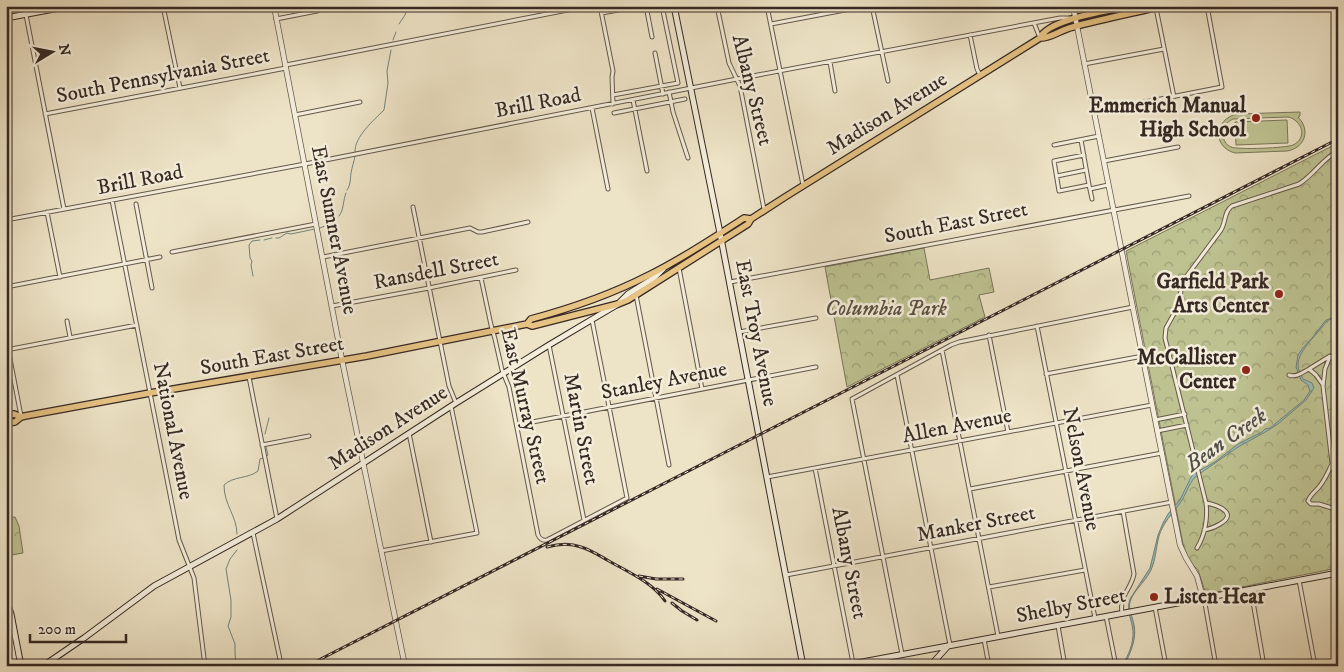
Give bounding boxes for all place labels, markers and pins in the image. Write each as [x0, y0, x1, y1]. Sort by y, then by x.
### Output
place label: Emmerich Manual High School [1089, 93, 1247, 143]
marker: Emmerich Manual High School [1250, 112, 1262, 124]
place label: Garfield Park Arts Center [1157, 269, 1270, 319]
marker: Garfield Park Arts Center [1273, 288, 1285, 300]
place label: McCallister Center [1137, 345, 1237, 395]
marker: McCallister Center [1240, 364, 1252, 376]
place label: Listen Hear [1164, 584, 1266, 610]
marker: Listen Hear [1148, 591, 1160, 603]

